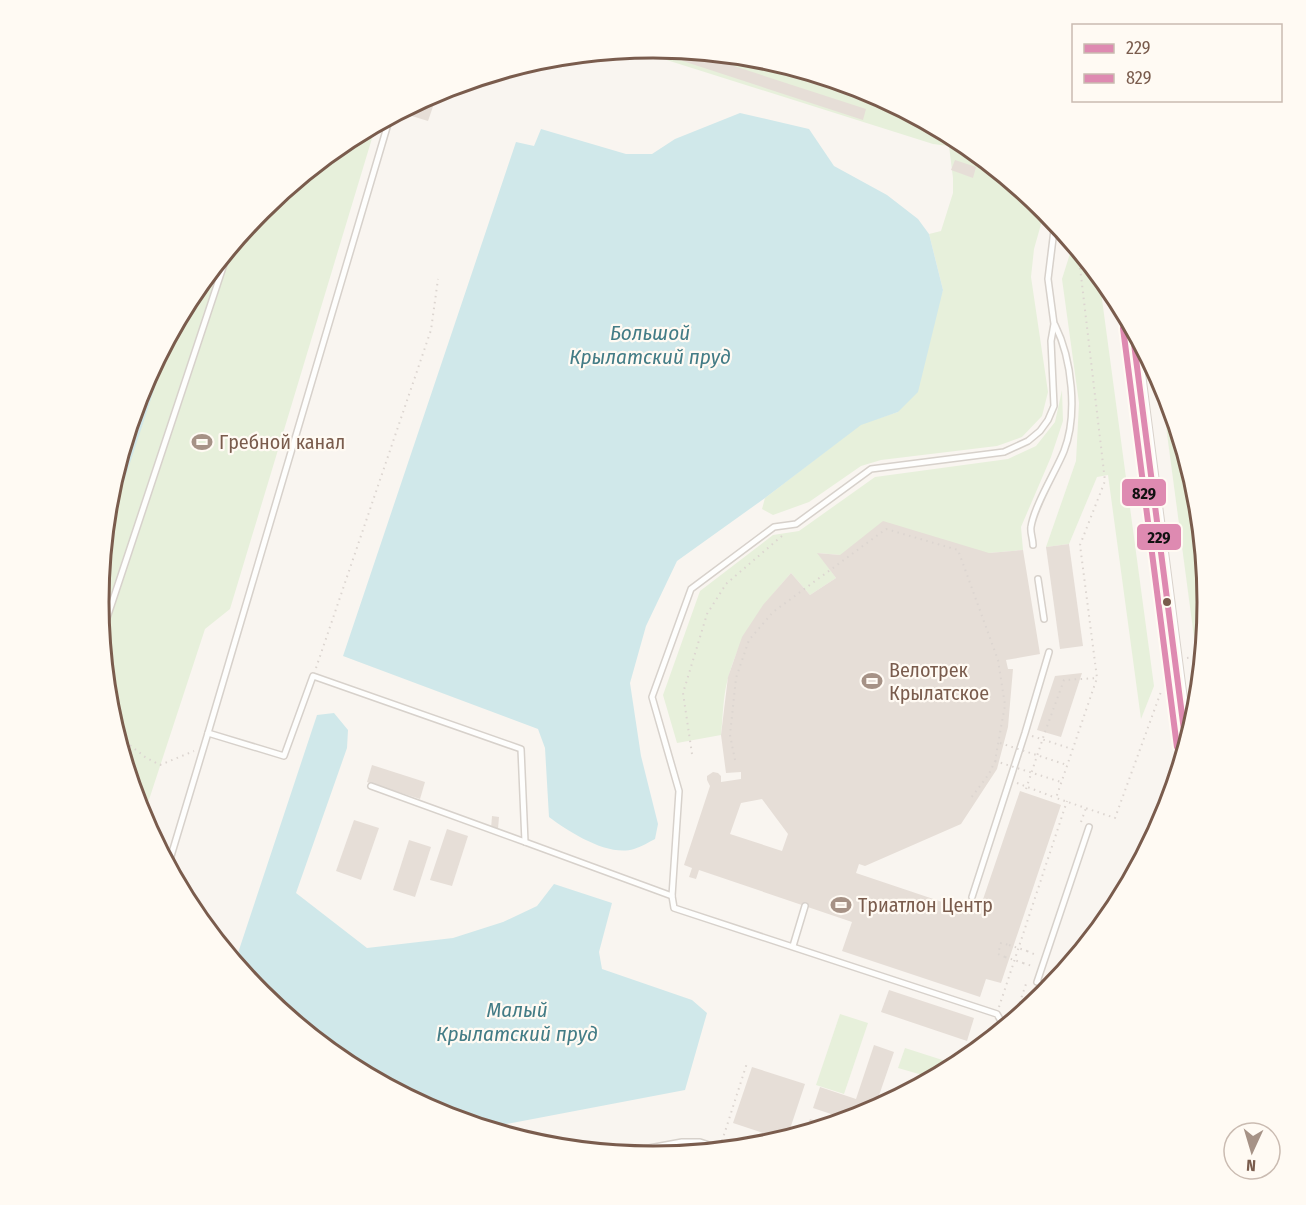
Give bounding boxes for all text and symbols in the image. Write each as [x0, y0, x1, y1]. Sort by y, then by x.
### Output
legend [1072, 24, 1282, 102]
text: 229 [1126, 37, 1151, 59]
text: 829 [1126, 67, 1151, 89]
water label: Большой Крылатский пруд [569, 320, 731, 370]
sports icon: Гребной канал [190, 430, 214, 454]
place label: Гребной канал [219, 430, 345, 454]
line badge: 829 [1121, 478, 1167, 507]
text: 829 [1132, 484, 1156, 503]
line badge: 229 [1136, 523, 1182, 551]
text: 229 [1146, 528, 1171, 547]
unlabelled marker [1161, 596, 1173, 608]
place label: Велотрек Крылатское [889, 658, 989, 705]
sports icon: Велотрек Крылатское [860, 669, 884, 693]
sports icon: Триатлон Центр [829, 893, 853, 917]
place label: Триатлон Центр [858, 893, 993, 917]
water label: Малый Крылатский пруд [436, 997, 598, 1047]
north arrow [1222, 1121, 1282, 1181]
text: N [1246, 1156, 1256, 1175]

